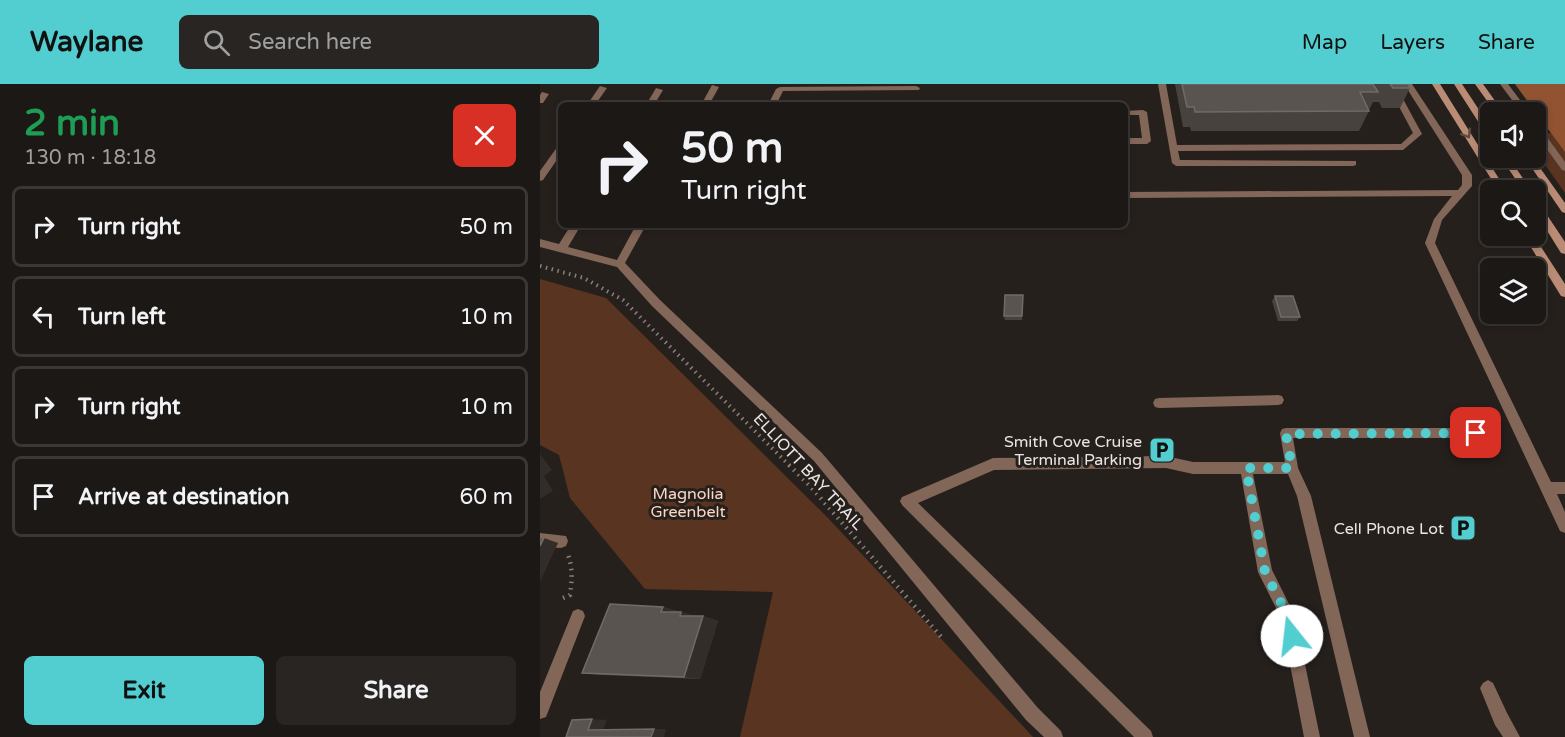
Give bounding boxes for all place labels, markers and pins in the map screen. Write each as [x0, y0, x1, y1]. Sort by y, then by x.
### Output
pin [1450, 407, 1501, 458]
place label: Smith Cove Cruise Terminal Parking [1004, 432, 1142, 470]
parking icon: Smith Cove Cruise Terminal Parking [1147, 435, 1177, 465]
parking icon: Cell Phone Lot [1448, 513, 1478, 543]
place label: Cell Phone Lot [1334, 519, 1444, 539]

